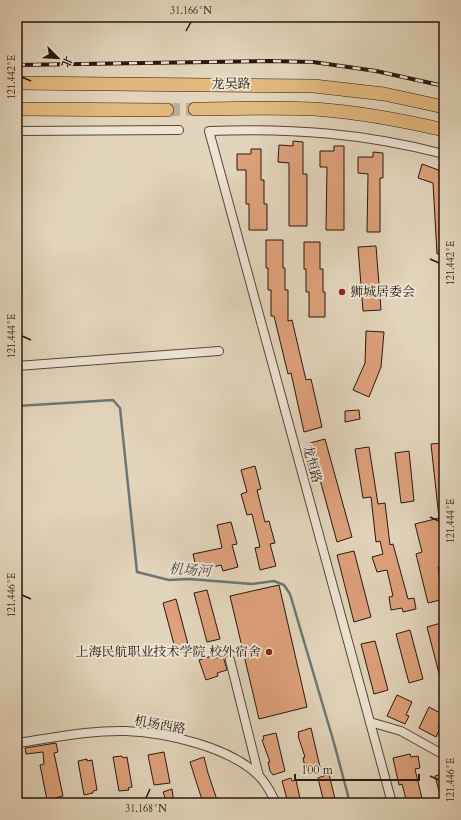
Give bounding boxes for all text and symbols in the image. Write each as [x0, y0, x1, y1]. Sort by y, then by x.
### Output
text: 31.166°N [170, 4, 212, 18]
north arrow [38, 38, 78, 78]
text: 北 [58, 54, 76, 70]
text: 121.442°E [5, 55, 19, 99]
street label: 龙吴路 [211, 75, 251, 93]
text: 121.442°E [444, 241, 458, 285]
place label: 狮城居委会 [350, 283, 415, 301]
marker: 狮城居委会 [337, 287, 347, 297]
text: 121.444°E [5, 314, 19, 358]
street label: 龙恒路 [298, 443, 326, 485]
text: 121.444°E [444, 499, 458, 543]
water label: 机场河 [168, 559, 215, 581]
text: 121.446°E [5, 573, 19, 617]
place label: 上海民航职业技术学院 校外宿舍 [76, 643, 261, 661]
marker: 上海民航职业技术学院 校外宿舍 [264, 647, 274, 657]
street label: 机场西路 [133, 712, 187, 738]
scale bar [295, 756, 419, 782]
text: 121.446°E [444, 758, 458, 802]
text: 100 m [301, 762, 334, 778]
text: 31.168°N [125, 802, 167, 816]

